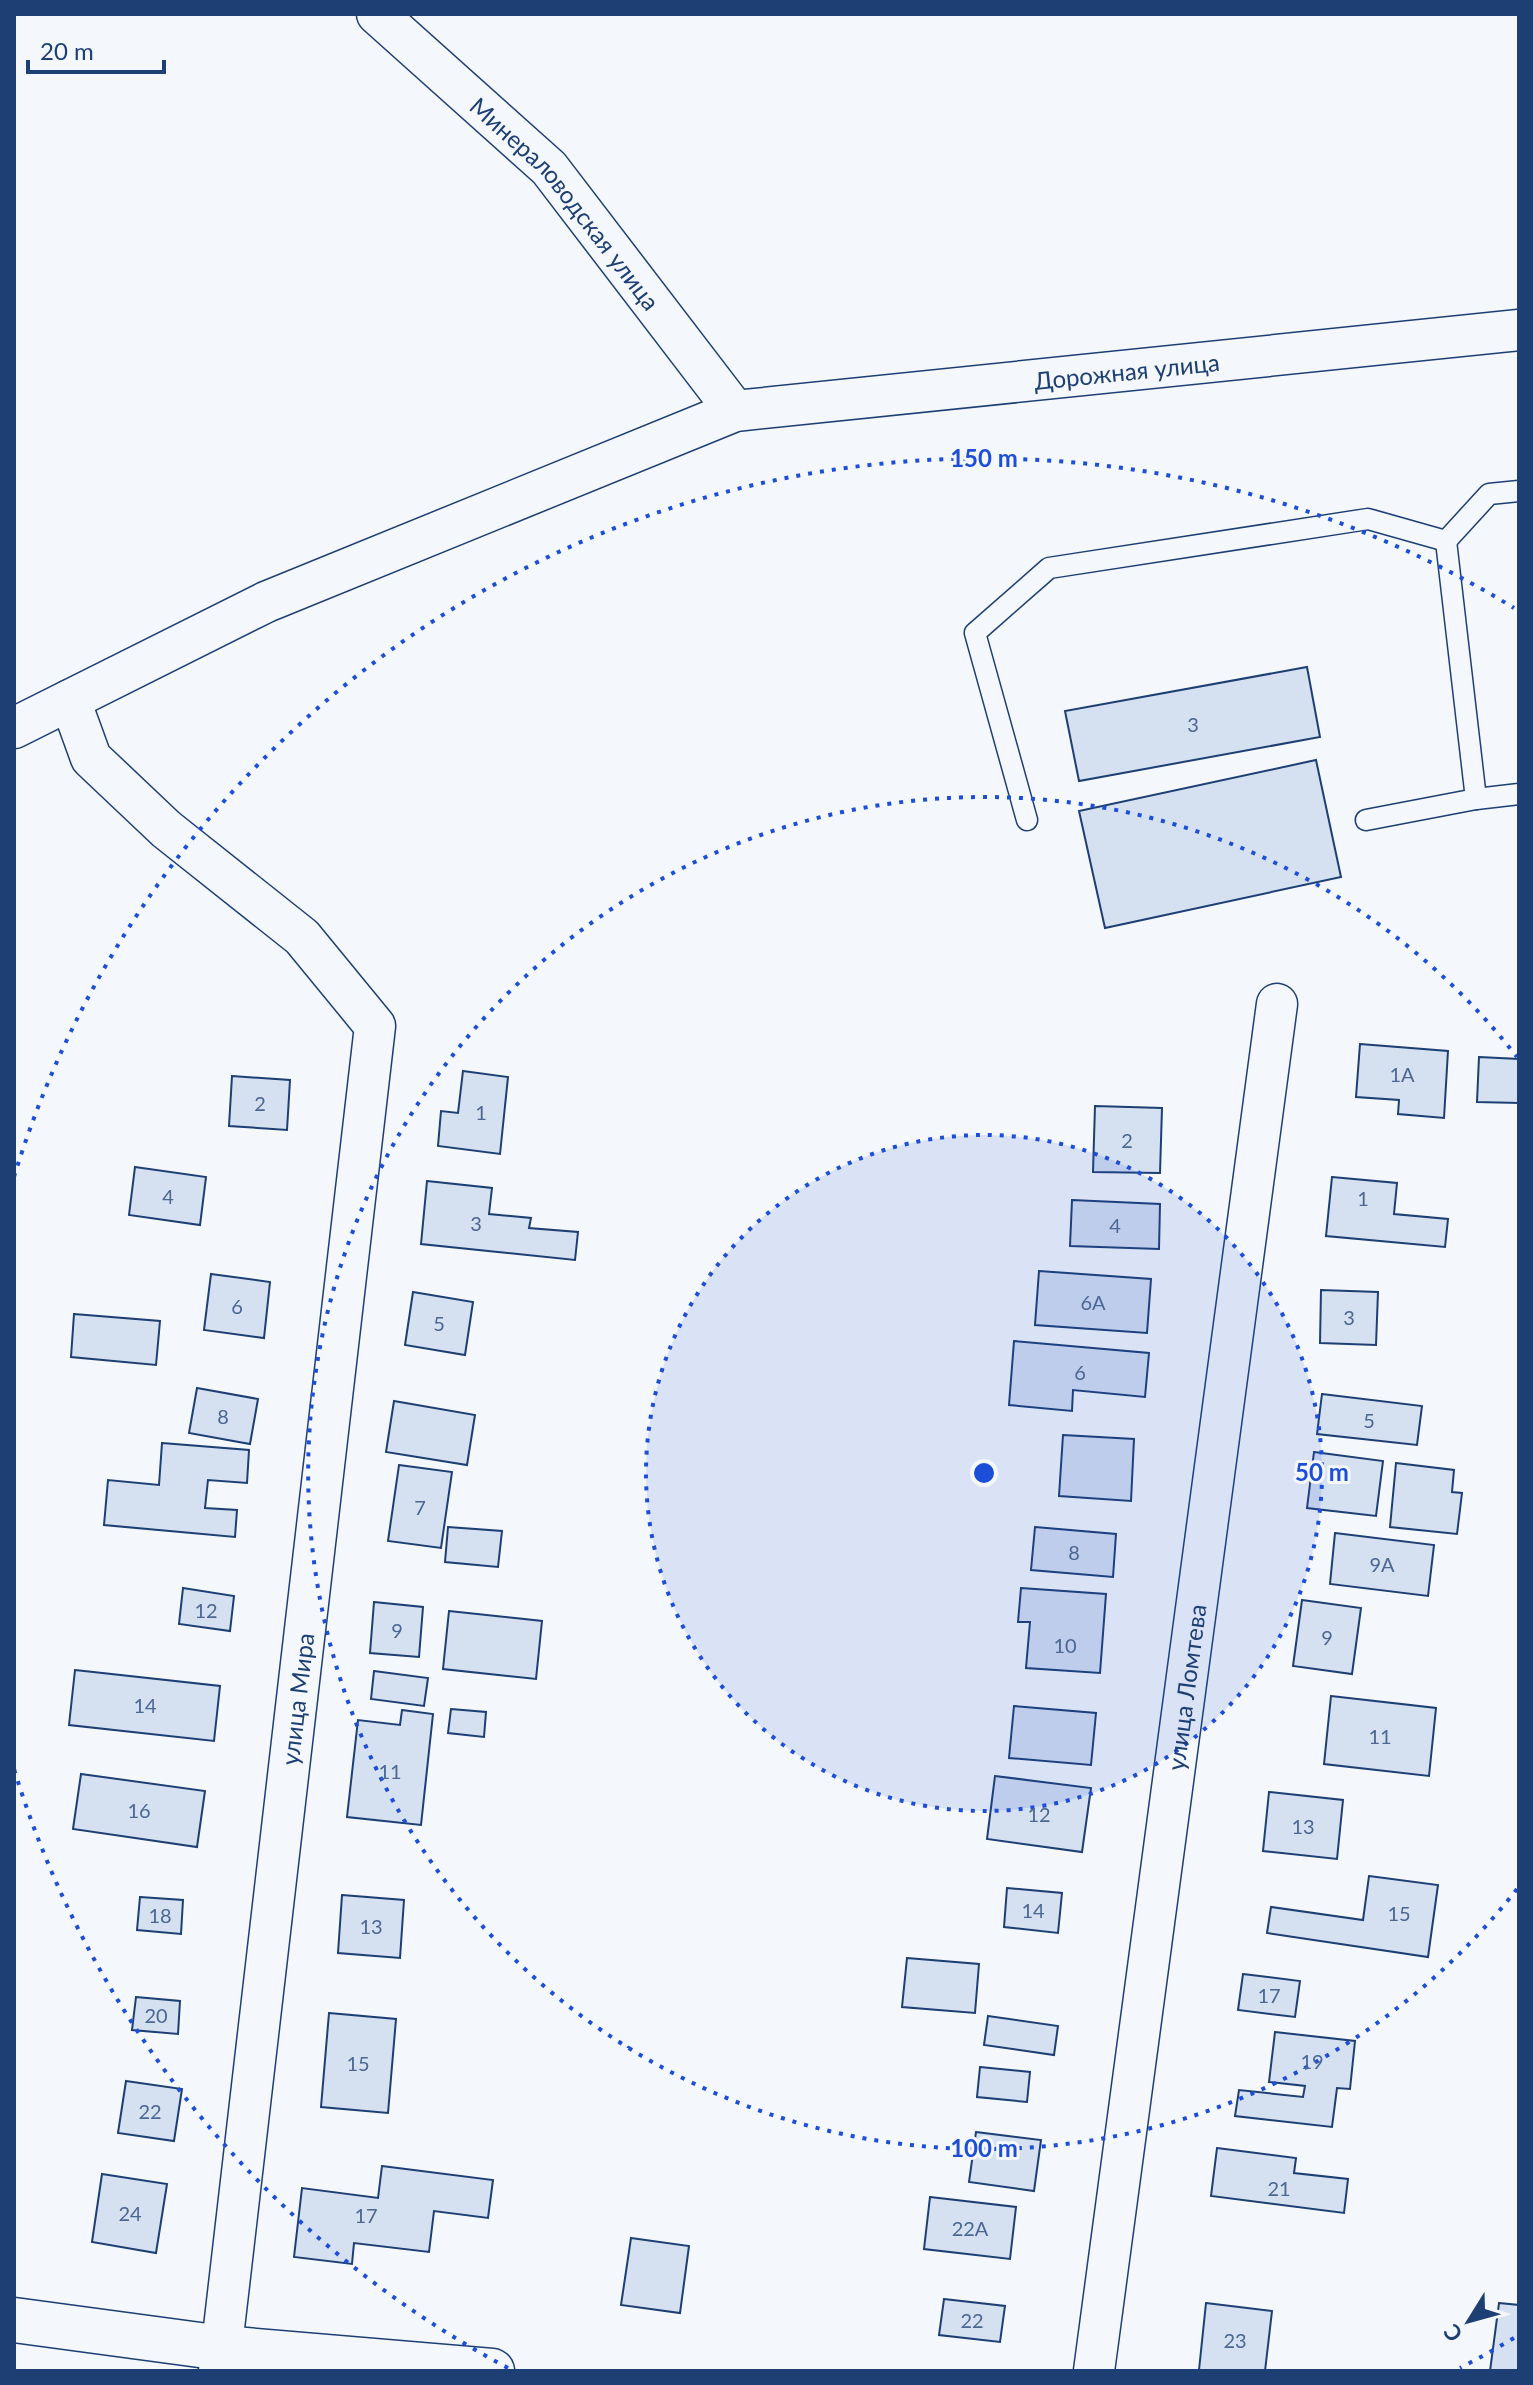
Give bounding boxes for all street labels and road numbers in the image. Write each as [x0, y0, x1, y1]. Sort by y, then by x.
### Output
street label: Минераловодская улица [465, 90, 666, 315]
street label: Дорожная улица [1033, 347, 1221, 395]
street label: улица Ломтева [1160, 1602, 1211, 1772]
street label: улица Мира [275, 1631, 319, 1767]

